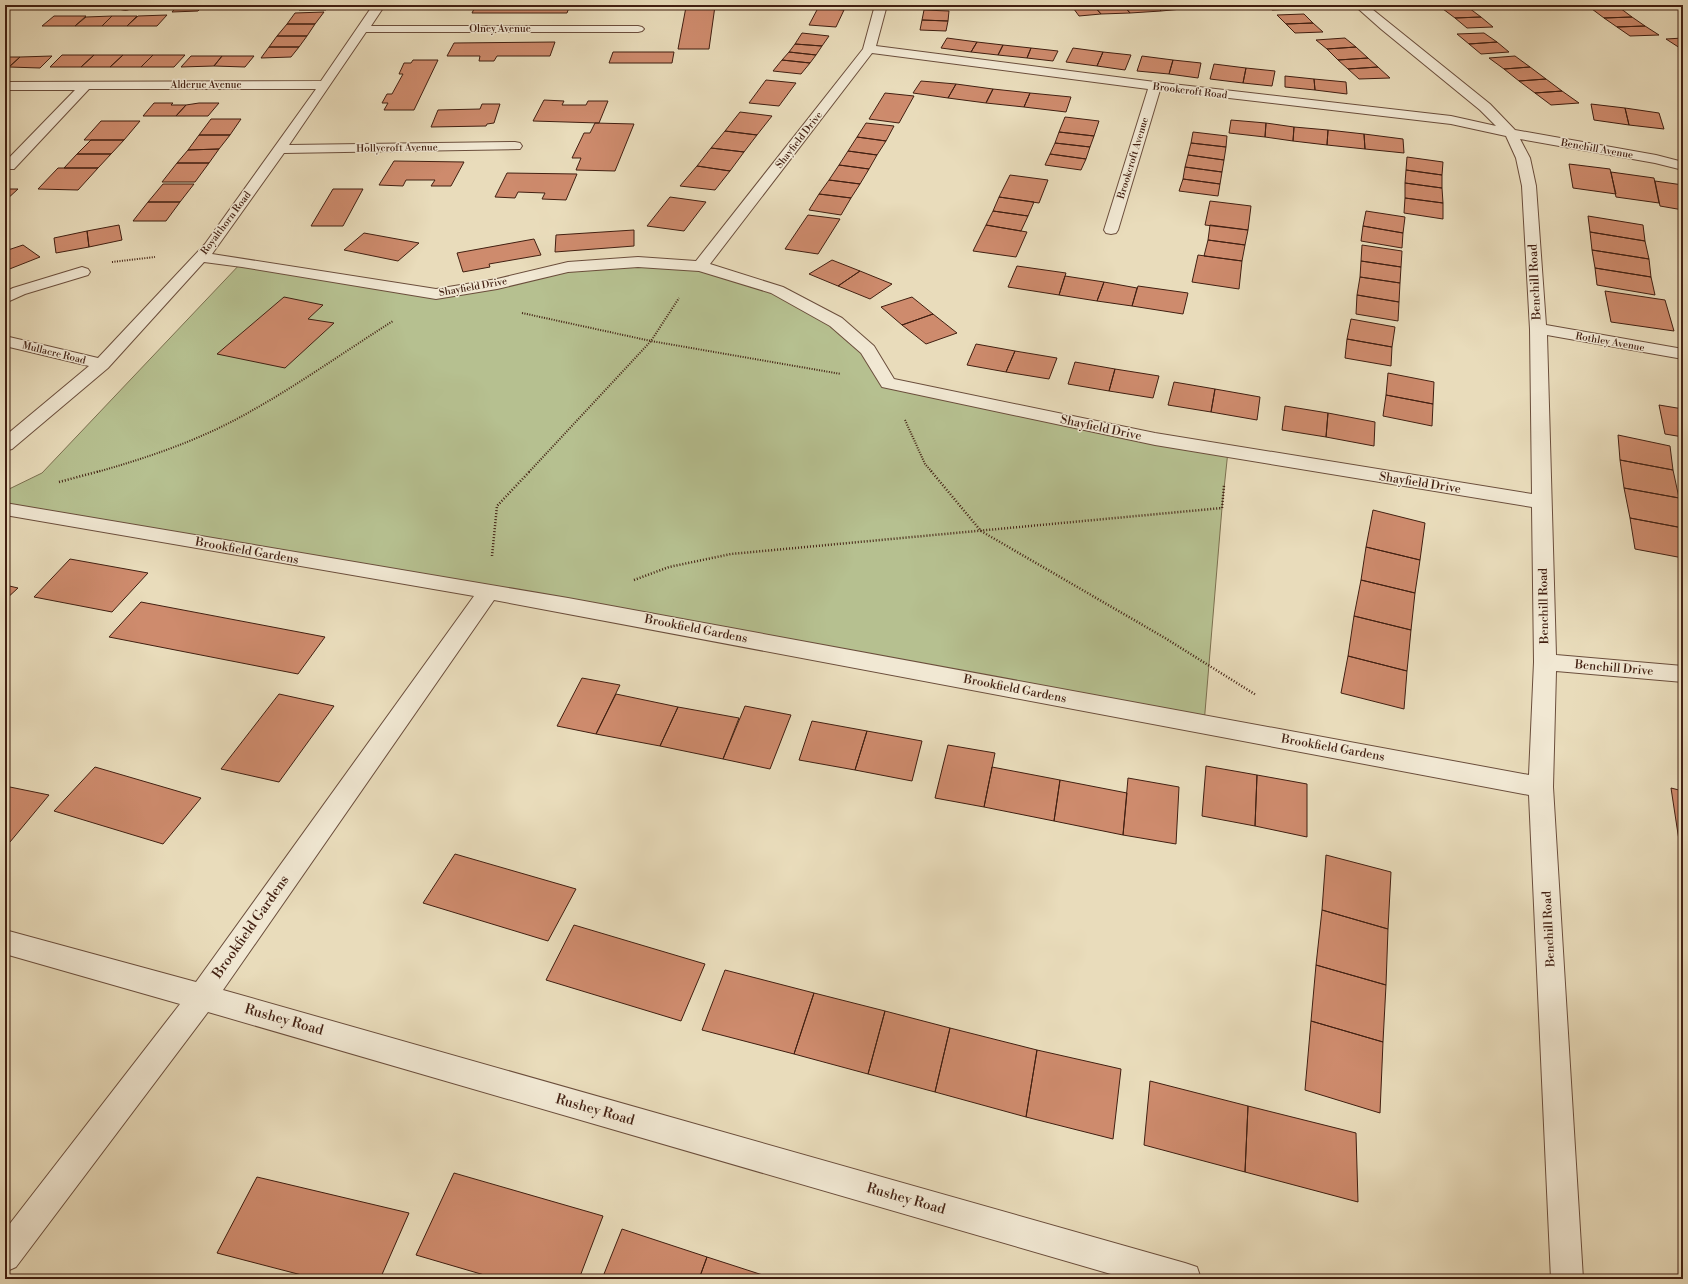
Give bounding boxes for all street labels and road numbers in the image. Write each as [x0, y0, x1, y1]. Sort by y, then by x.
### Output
street label: Olney Avenue [469, 23, 531, 35]
street label: Alderue Avenue [170, 79, 241, 91]
street label: Brookcroft Road [1151, 80, 1228, 102]
street label: Shayfield Drive [773, 109, 825, 171]
street label: Brookcroft Avenue [1115, 116, 1151, 201]
street label: Benchill Avenue [1559, 137, 1634, 161]
street label: Hollycroft Avenue [356, 141, 438, 155]
street label: Royalthorn Road [198, 189, 254, 257]
street label: Benchill Road [1526, 243, 1545, 321]
street label: Shayfield Drive [438, 275, 508, 299]
street label: Rothley Avenue [1575, 330, 1645, 354]
street label: Mullacre Road [21, 339, 87, 367]
street label: Shayfield Drive [1059, 412, 1143, 444]
street label: Shayfield Drive [1378, 469, 1462, 497]
street label: Brookfield Gardens [193, 534, 300, 567]
street label: Benchill Road [1536, 568, 1552, 645]
street label: Brookfield Gardens [642, 611, 749, 646]
street label: Benchill Drive [1573, 657, 1654, 679]
street label: Brookfield Gardens [961, 671, 1068, 706]
street label: Brookfield Gardens [1279, 731, 1386, 764]
street label: Brookfield Gardens [208, 872, 293, 983]
street label: Benchill Road [1540, 890, 1559, 968]
street label: Rushey Road [242, 1000, 326, 1040]
street label: Rushey Road [553, 1090, 637, 1130]
street label: Rushey Road [864, 1179, 948, 1219]

